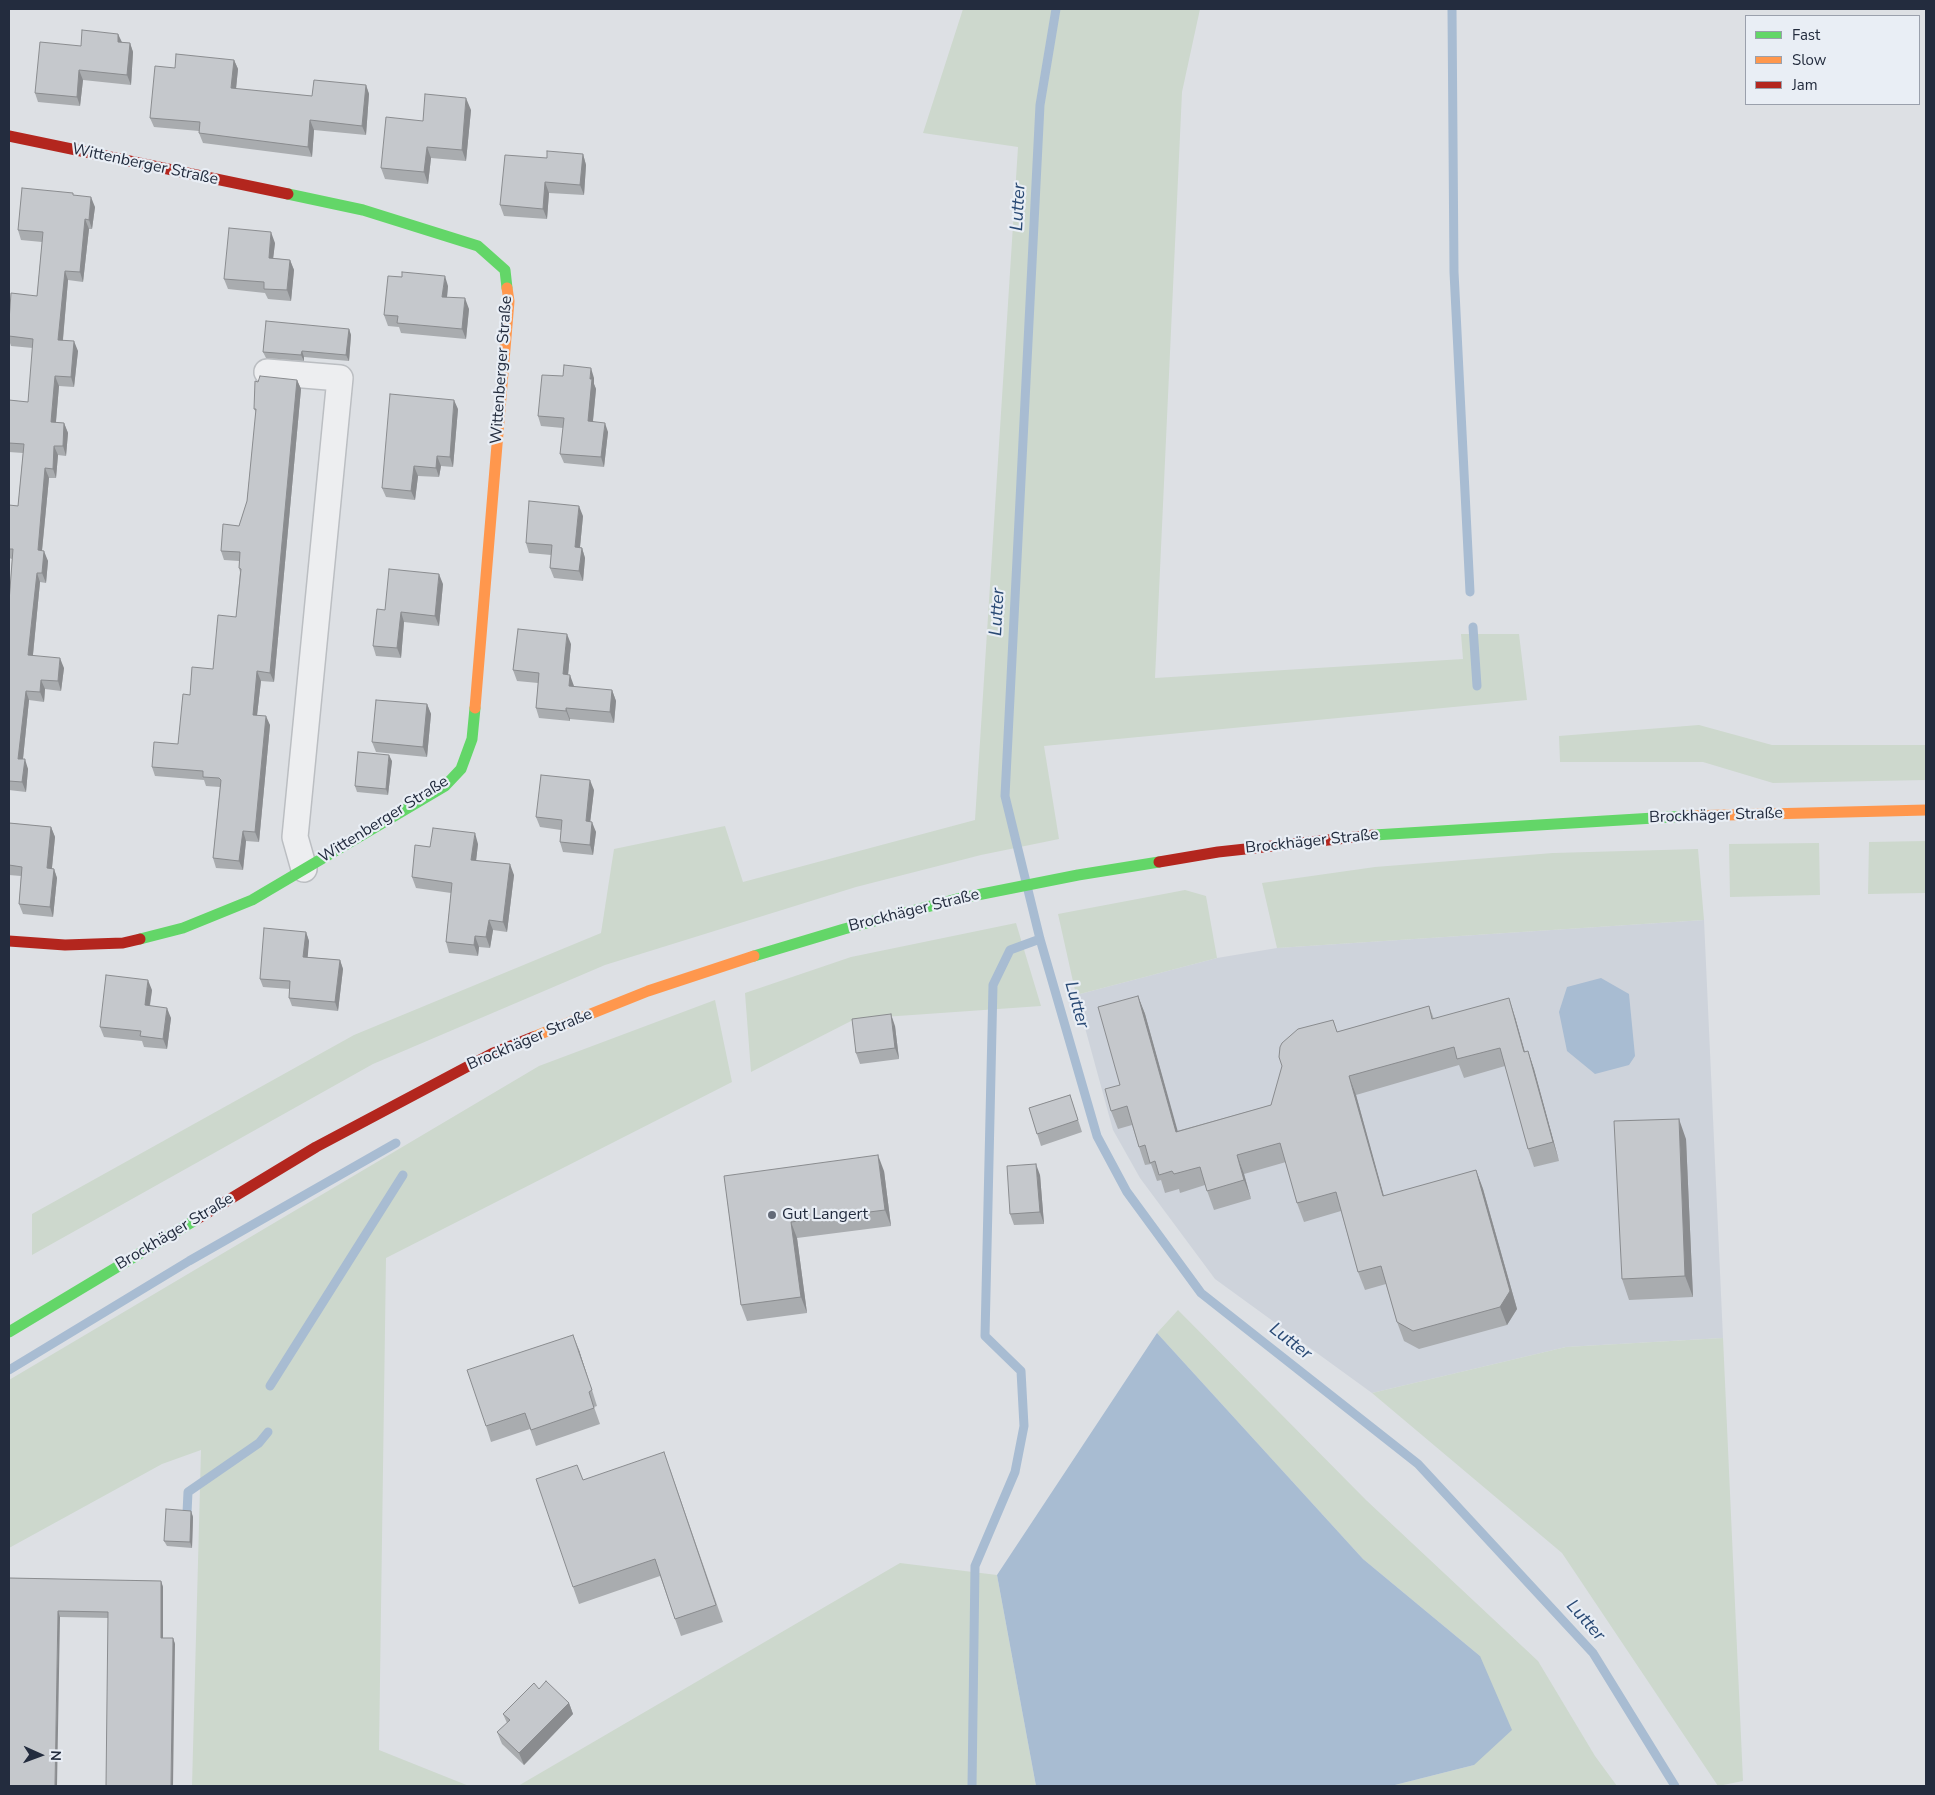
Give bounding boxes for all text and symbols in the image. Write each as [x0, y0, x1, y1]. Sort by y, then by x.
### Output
legend [1745, 15, 1920, 105]
text: Fast [1792, 25, 1820, 45]
text: Slow [1792, 50, 1826, 70]
text: Jam [1792, 75, 1818, 95]
street label: Wittenberger Straße [70, 140, 220, 190]
water label: Lutter [1007, 182, 1031, 232]
street label: Wittenberger Straße [487, 295, 517, 445]
water label: Lutter [986, 587, 1010, 637]
street label: Wittenberger Straße [316, 772, 452, 868]
street label: Brockhäger Straße [1649, 804, 1783, 828]
street label: Brockhäger Straße [1244, 825, 1380, 859]
street label: Brockhäger Straße [847, 885, 981, 937]
water label: Lutter [1059, 979, 1093, 1031]
street label: Brockhäger Straße [465, 1005, 595, 1075]
street label: Brockhäger Straße [113, 1189, 237, 1275]
place label: Gut Langert [782, 1205, 868, 1225]
marker: Gut Langert [766, 1209, 778, 1221]
water label: Lutter [1264, 1319, 1316, 1365]
water label: Lutter [1561, 1596, 1609, 1646]
north arrow [15, 1730, 65, 1780]
text: N [46, 1750, 65, 1761]

